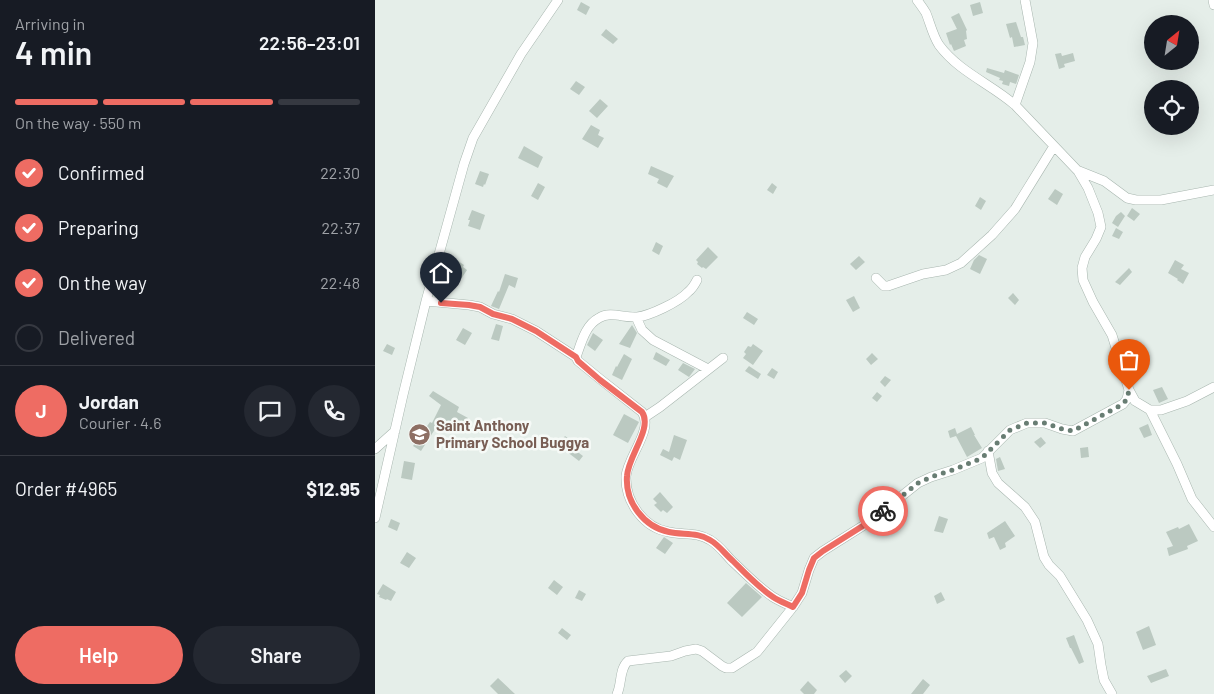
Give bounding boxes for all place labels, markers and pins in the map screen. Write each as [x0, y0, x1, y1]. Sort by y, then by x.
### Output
pin [420, 252, 462, 303]
pin [1108, 339, 1150, 390]
place label: Saint Anthony Primary School Buggya [436, 416, 589, 451]
school or university icon: Saint Anthony Primary School Buggya [408, 422, 432, 446]

